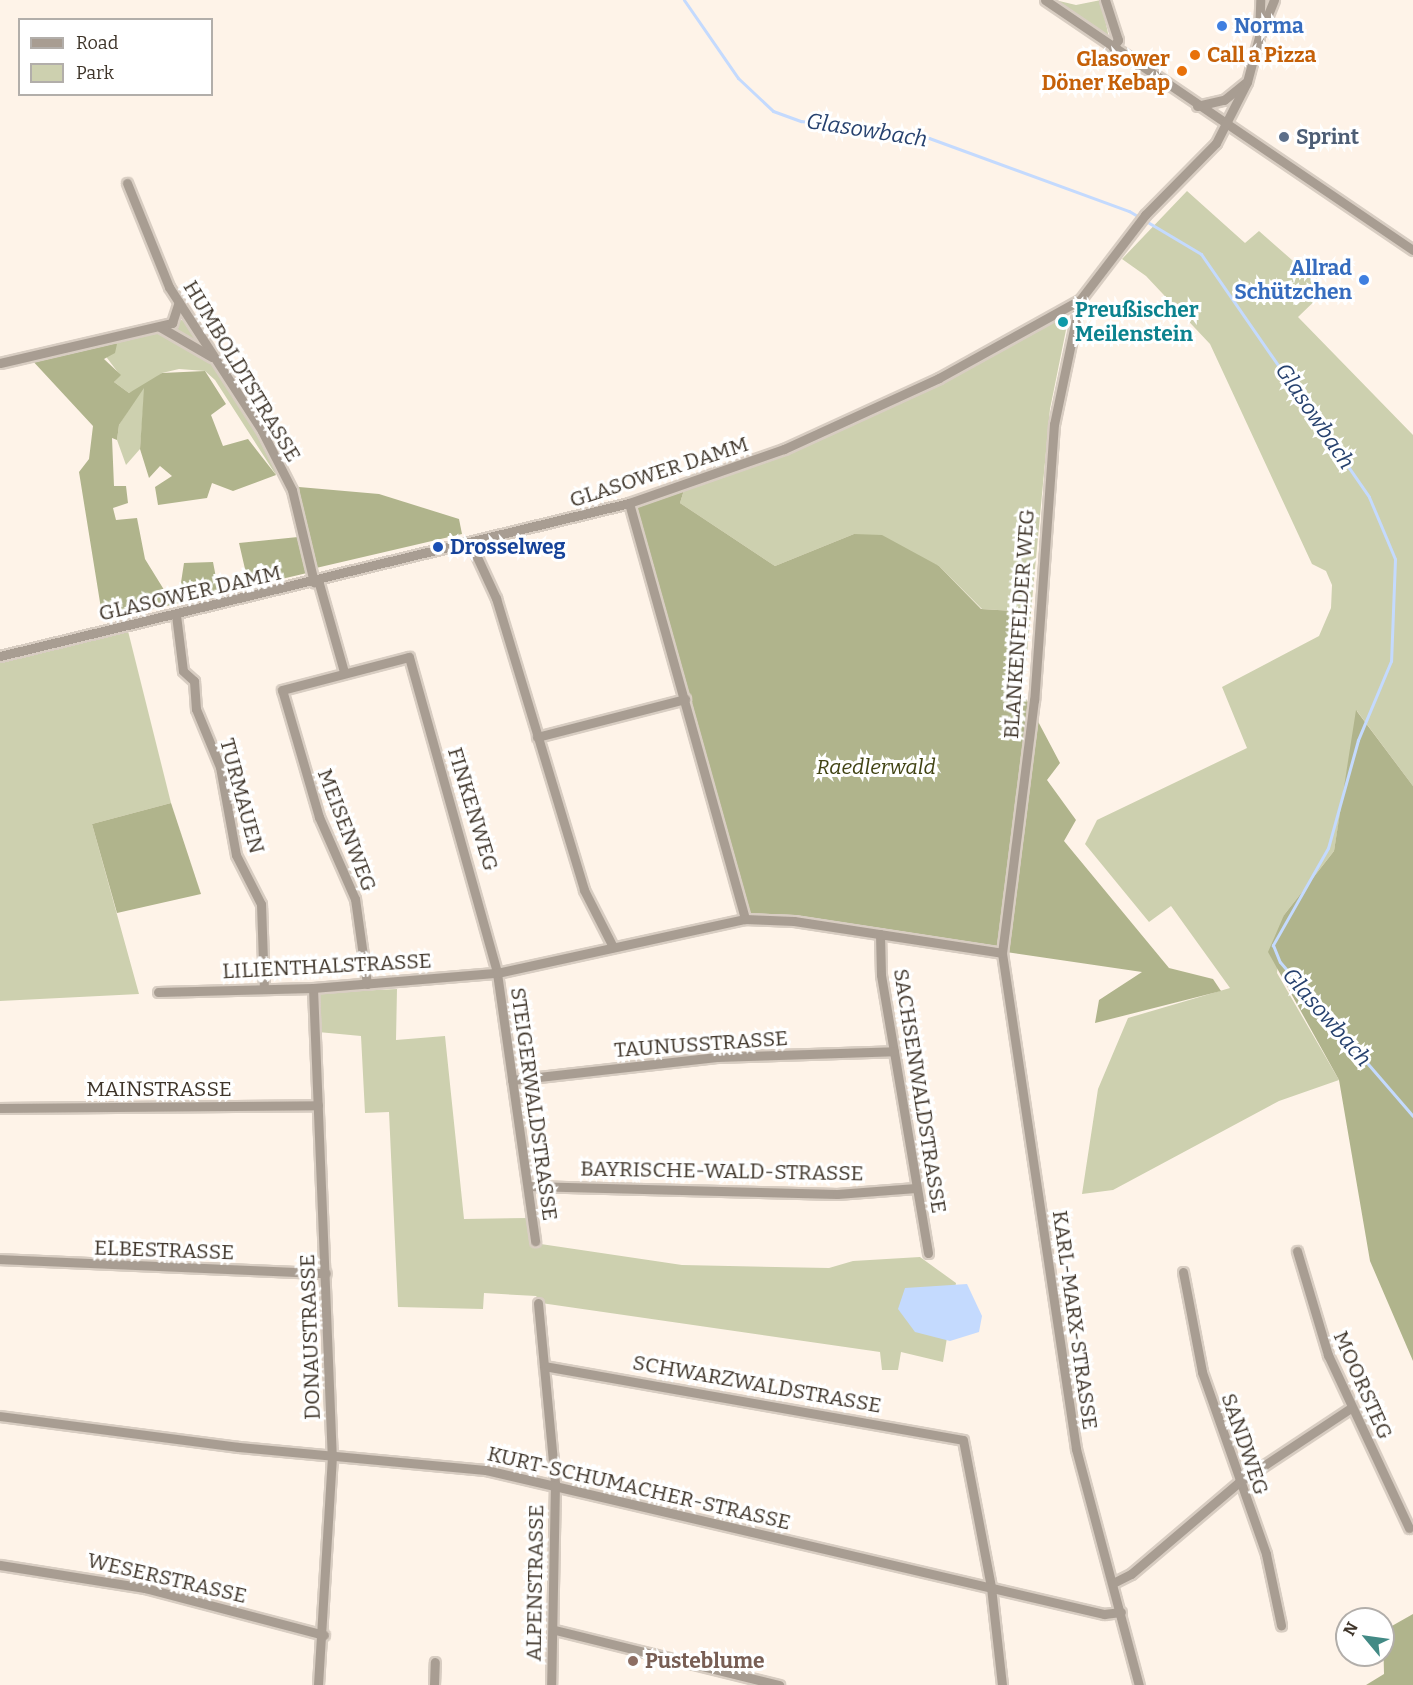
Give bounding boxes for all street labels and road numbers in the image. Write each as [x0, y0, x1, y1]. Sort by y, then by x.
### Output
street label: HUMBOLDTSTRASSE [178, 276, 306, 466]
street label: GLASOWER DAMM [566, 431, 752, 513]
street label: BLANKENFELDER WEG [998, 508, 1040, 740]
street label: GLASOWER DAMM [96, 560, 284, 626]
street label: TURMAUEN [215, 736, 269, 856]
street label: FINKENWEG [442, 744, 504, 874]
street label: MEISENWEG [312, 765, 382, 895]
street label: LILIENTHALSTRASSE [222, 948, 432, 984]
street label: SACHSENWALDSTRASSE [888, 967, 952, 1215]
street label: STEIGERWALDSTRASSE [505, 986, 563, 1222]
street label: TAUNUSSTRASSE [613, 1025, 789, 1063]
street label: MAINSTRASSE [86, 1076, 232, 1102]
street label: BAYRISCHE-WALD-STRASSE [580, 1156, 864, 1186]
street label: KARL-MARX-STRASSE [1047, 1209, 1103, 1431]
street label: ELBESTRASSE [94, 1235, 234, 1265]
street label: DONAUSTRASSE [295, 1254, 325, 1420]
street label: MOORSTEG [1328, 1327, 1398, 1443]
street label: SCHWARZWALDSTRASSE [631, 1350, 883, 1418]
street label: SANDWEG [1216, 1390, 1274, 1498]
street label: KURT-SCHUMACHER-STRASSE [485, 1441, 793, 1535]
street label: ALPENSTRASSE [521, 1504, 549, 1662]
street label: WESERSTRASSE [85, 1547, 249, 1609]

